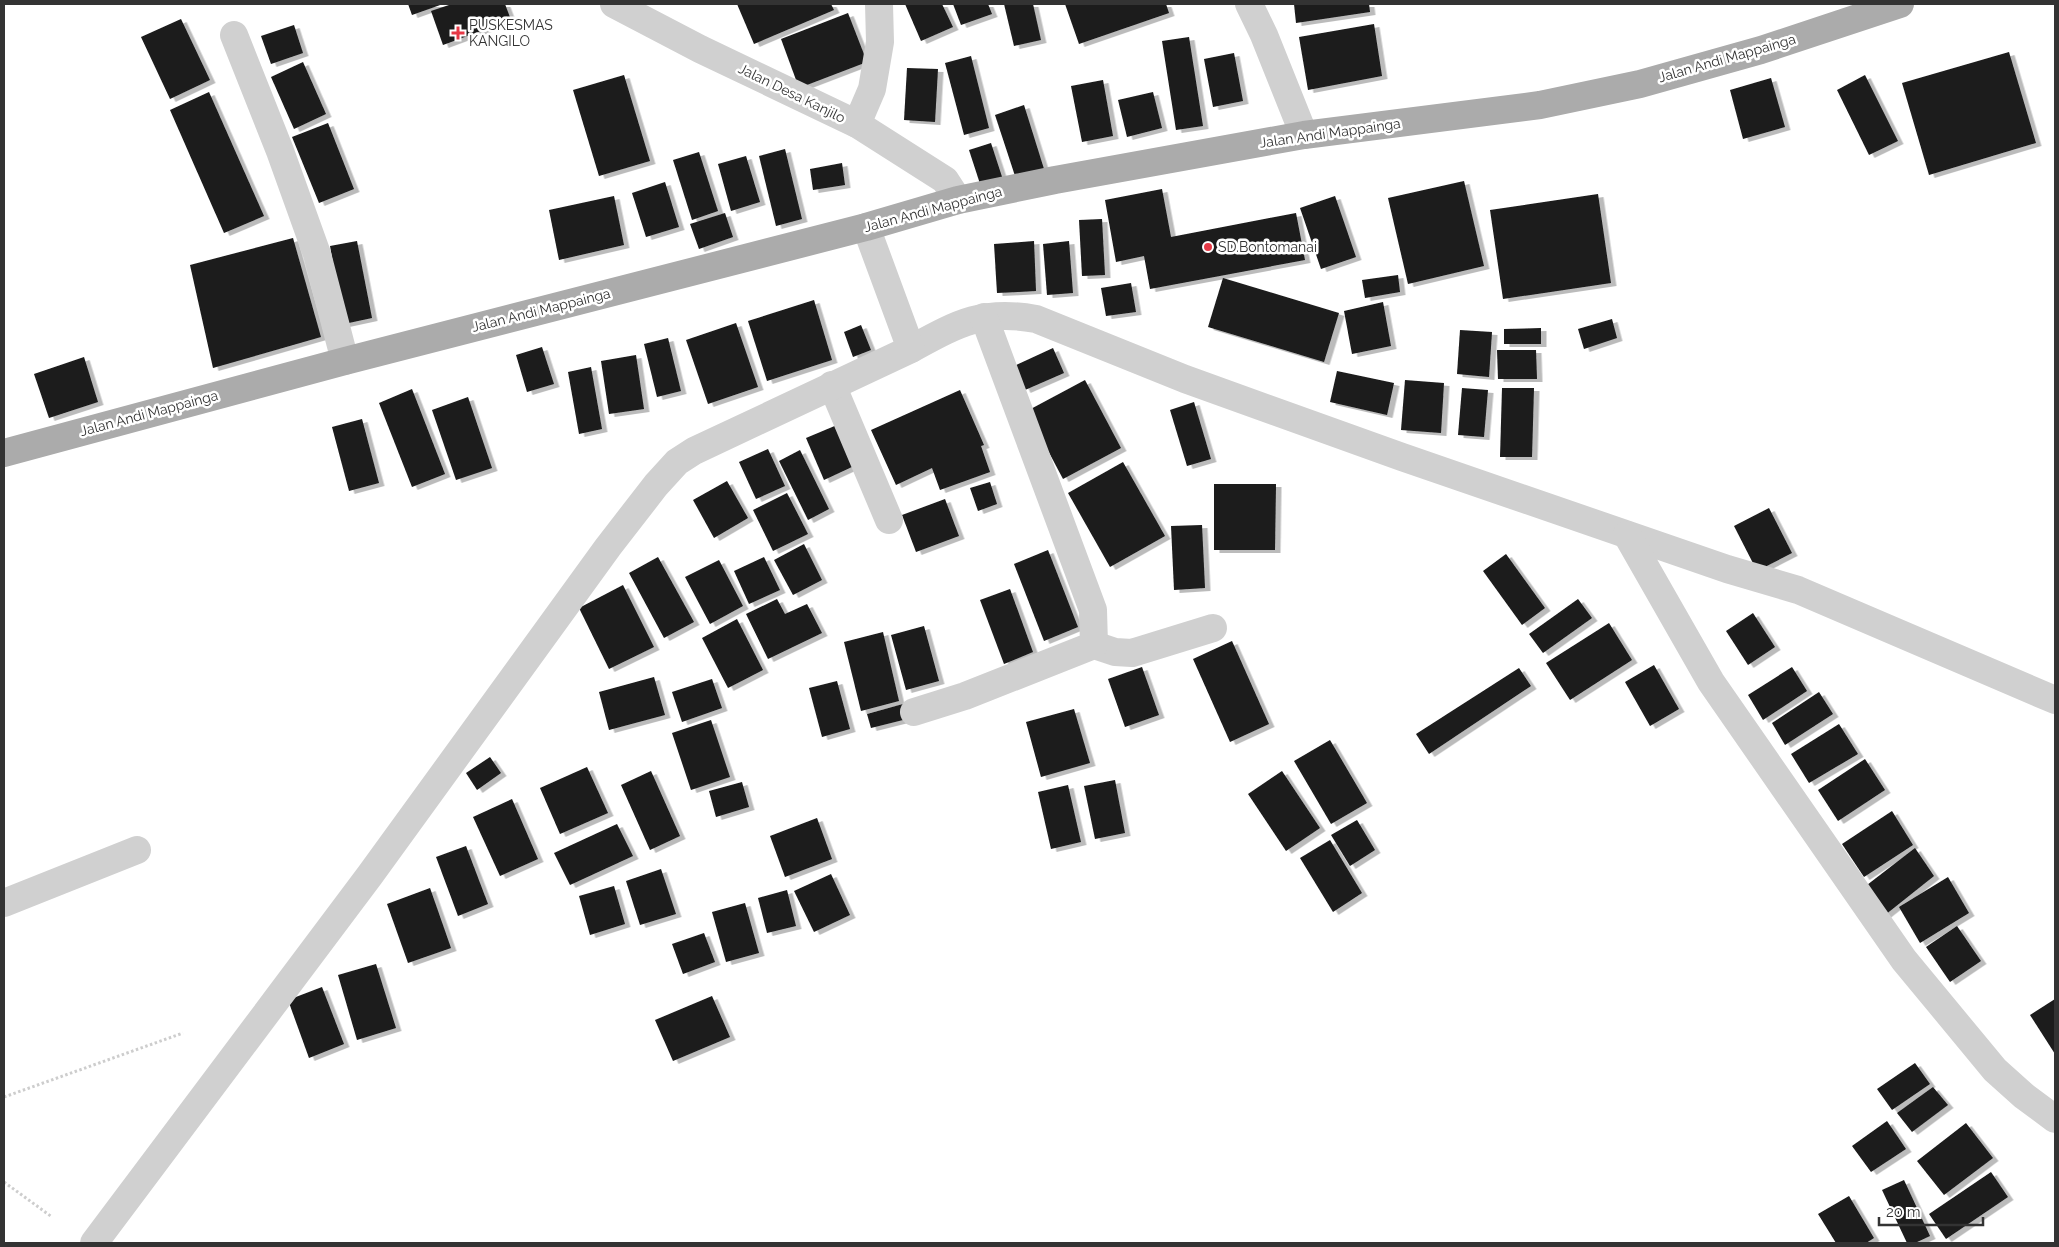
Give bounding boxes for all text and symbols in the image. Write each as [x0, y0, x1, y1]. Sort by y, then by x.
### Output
place label: PUSKESMAS KANGILO [469, 17, 553, 49]
marker: PUSKESMAS KANGILO [451, 26, 465, 40]
street label: Jalan Andi Mappainga [1656, 31, 1798, 85]
street label: Jalan Desa Kanjilo [736, 60, 848, 126]
street label: Jalan Andi Mappainga [1258, 115, 1402, 151]
street label: Jalan Andi Mappainga [862, 183, 1004, 235]
place label: SD.Bontomanai [1218, 239, 1317, 255]
marker: SD.Bontomanai [1202, 241, 1214, 253]
street label: Jalan Andi Mappainga [470, 285, 612, 335]
street label: Jalan Andi Mappainga [78, 387, 220, 439]
scale bar [1879, 1194, 1983, 1226]
text: 20 m [1886, 1203, 1921, 1221]

